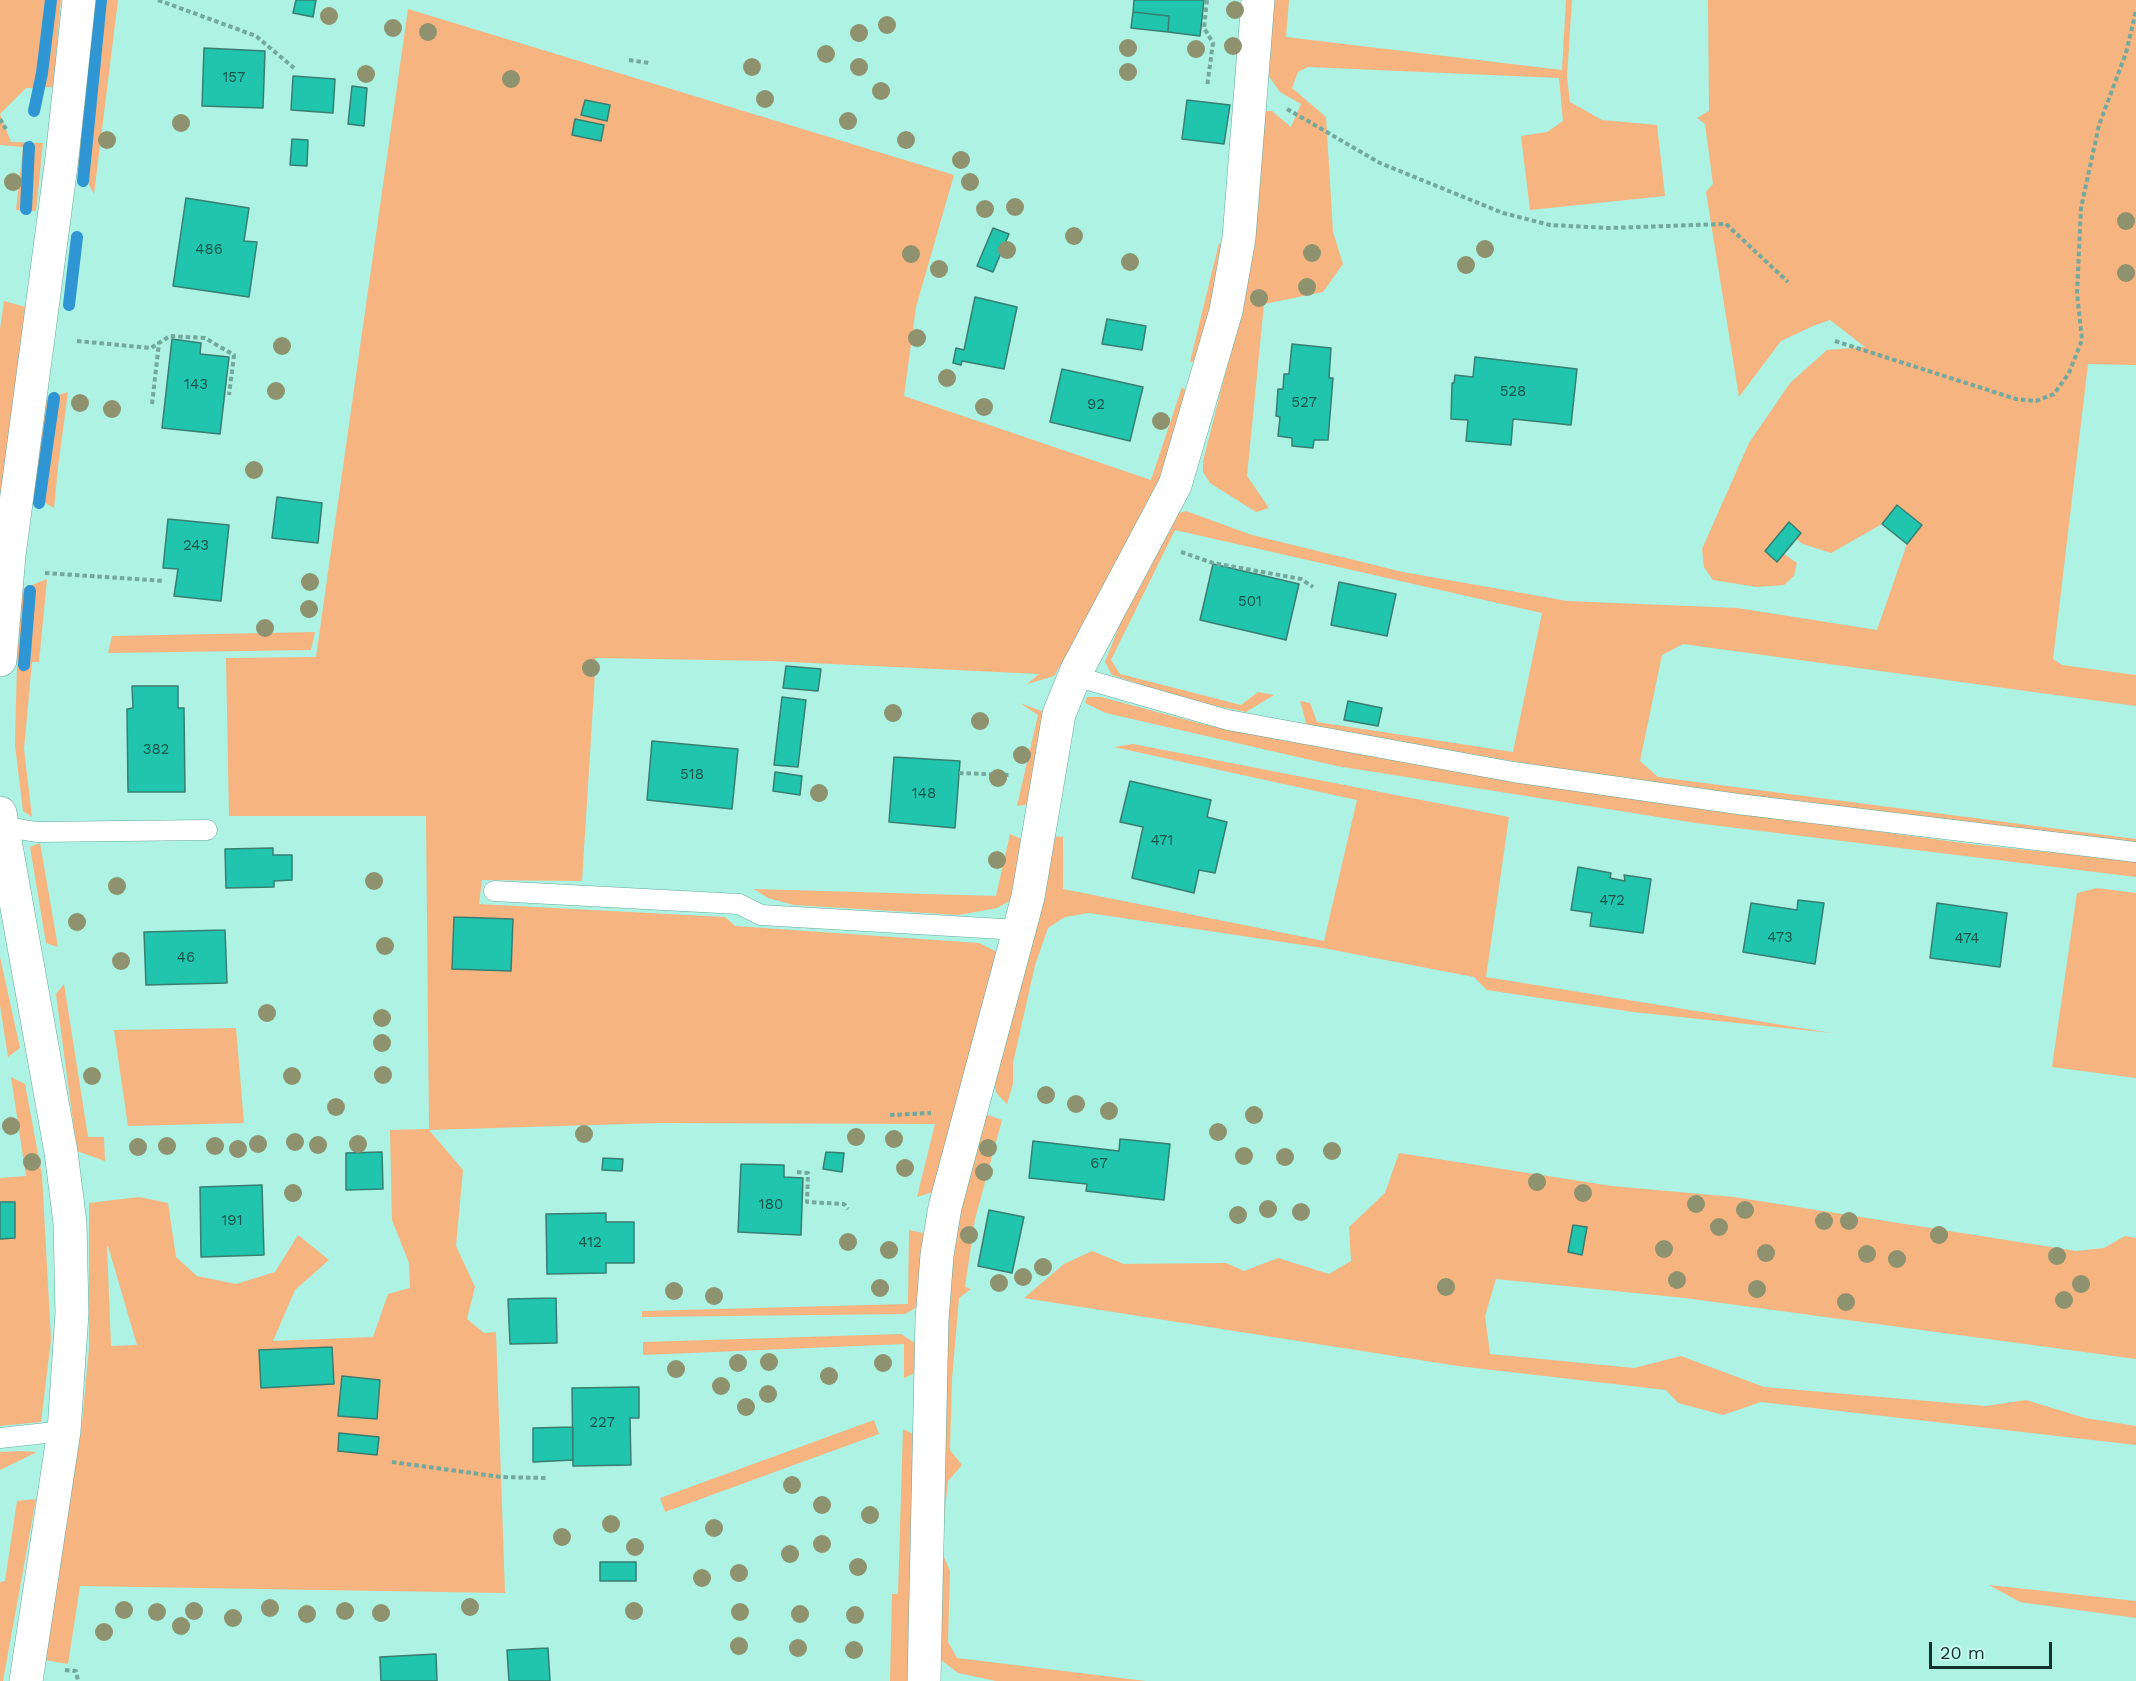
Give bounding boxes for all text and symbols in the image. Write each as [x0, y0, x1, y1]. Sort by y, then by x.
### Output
house number: 157 [223, 69, 245, 87]
house number: 486 [195, 241, 223, 259]
house number: 143 [184, 376, 208, 394]
house number: 528 [1500, 383, 1526, 401]
house number: 527 [1291, 394, 1317, 412]
house number: 92 [1087, 396, 1105, 414]
house number: 243 [183, 537, 209, 555]
house number: 501 [1238, 593, 1262, 611]
house number: 382 [143, 741, 169, 759]
house number: 518 [680, 766, 704, 784]
house number: 148 [912, 785, 936, 803]
house number: 471 [1151, 832, 1173, 850]
house number: 472 [1599, 892, 1625, 910]
house number: 473 [1767, 929, 1793, 947]
house number: 474 [1955, 930, 1979, 948]
house number: 46 [177, 949, 195, 967]
house number: 67 [1090, 1155, 1108, 1173]
house number: 180 [759, 1196, 783, 1214]
house number: 191 [222, 1212, 242, 1230]
house number: 412 [578, 1234, 602, 1252]
house number: 227 [589, 1414, 615, 1432]
scale bar [1932, 1630, 2055, 1668]
text: 20 m [1940, 1642, 1985, 1663]

